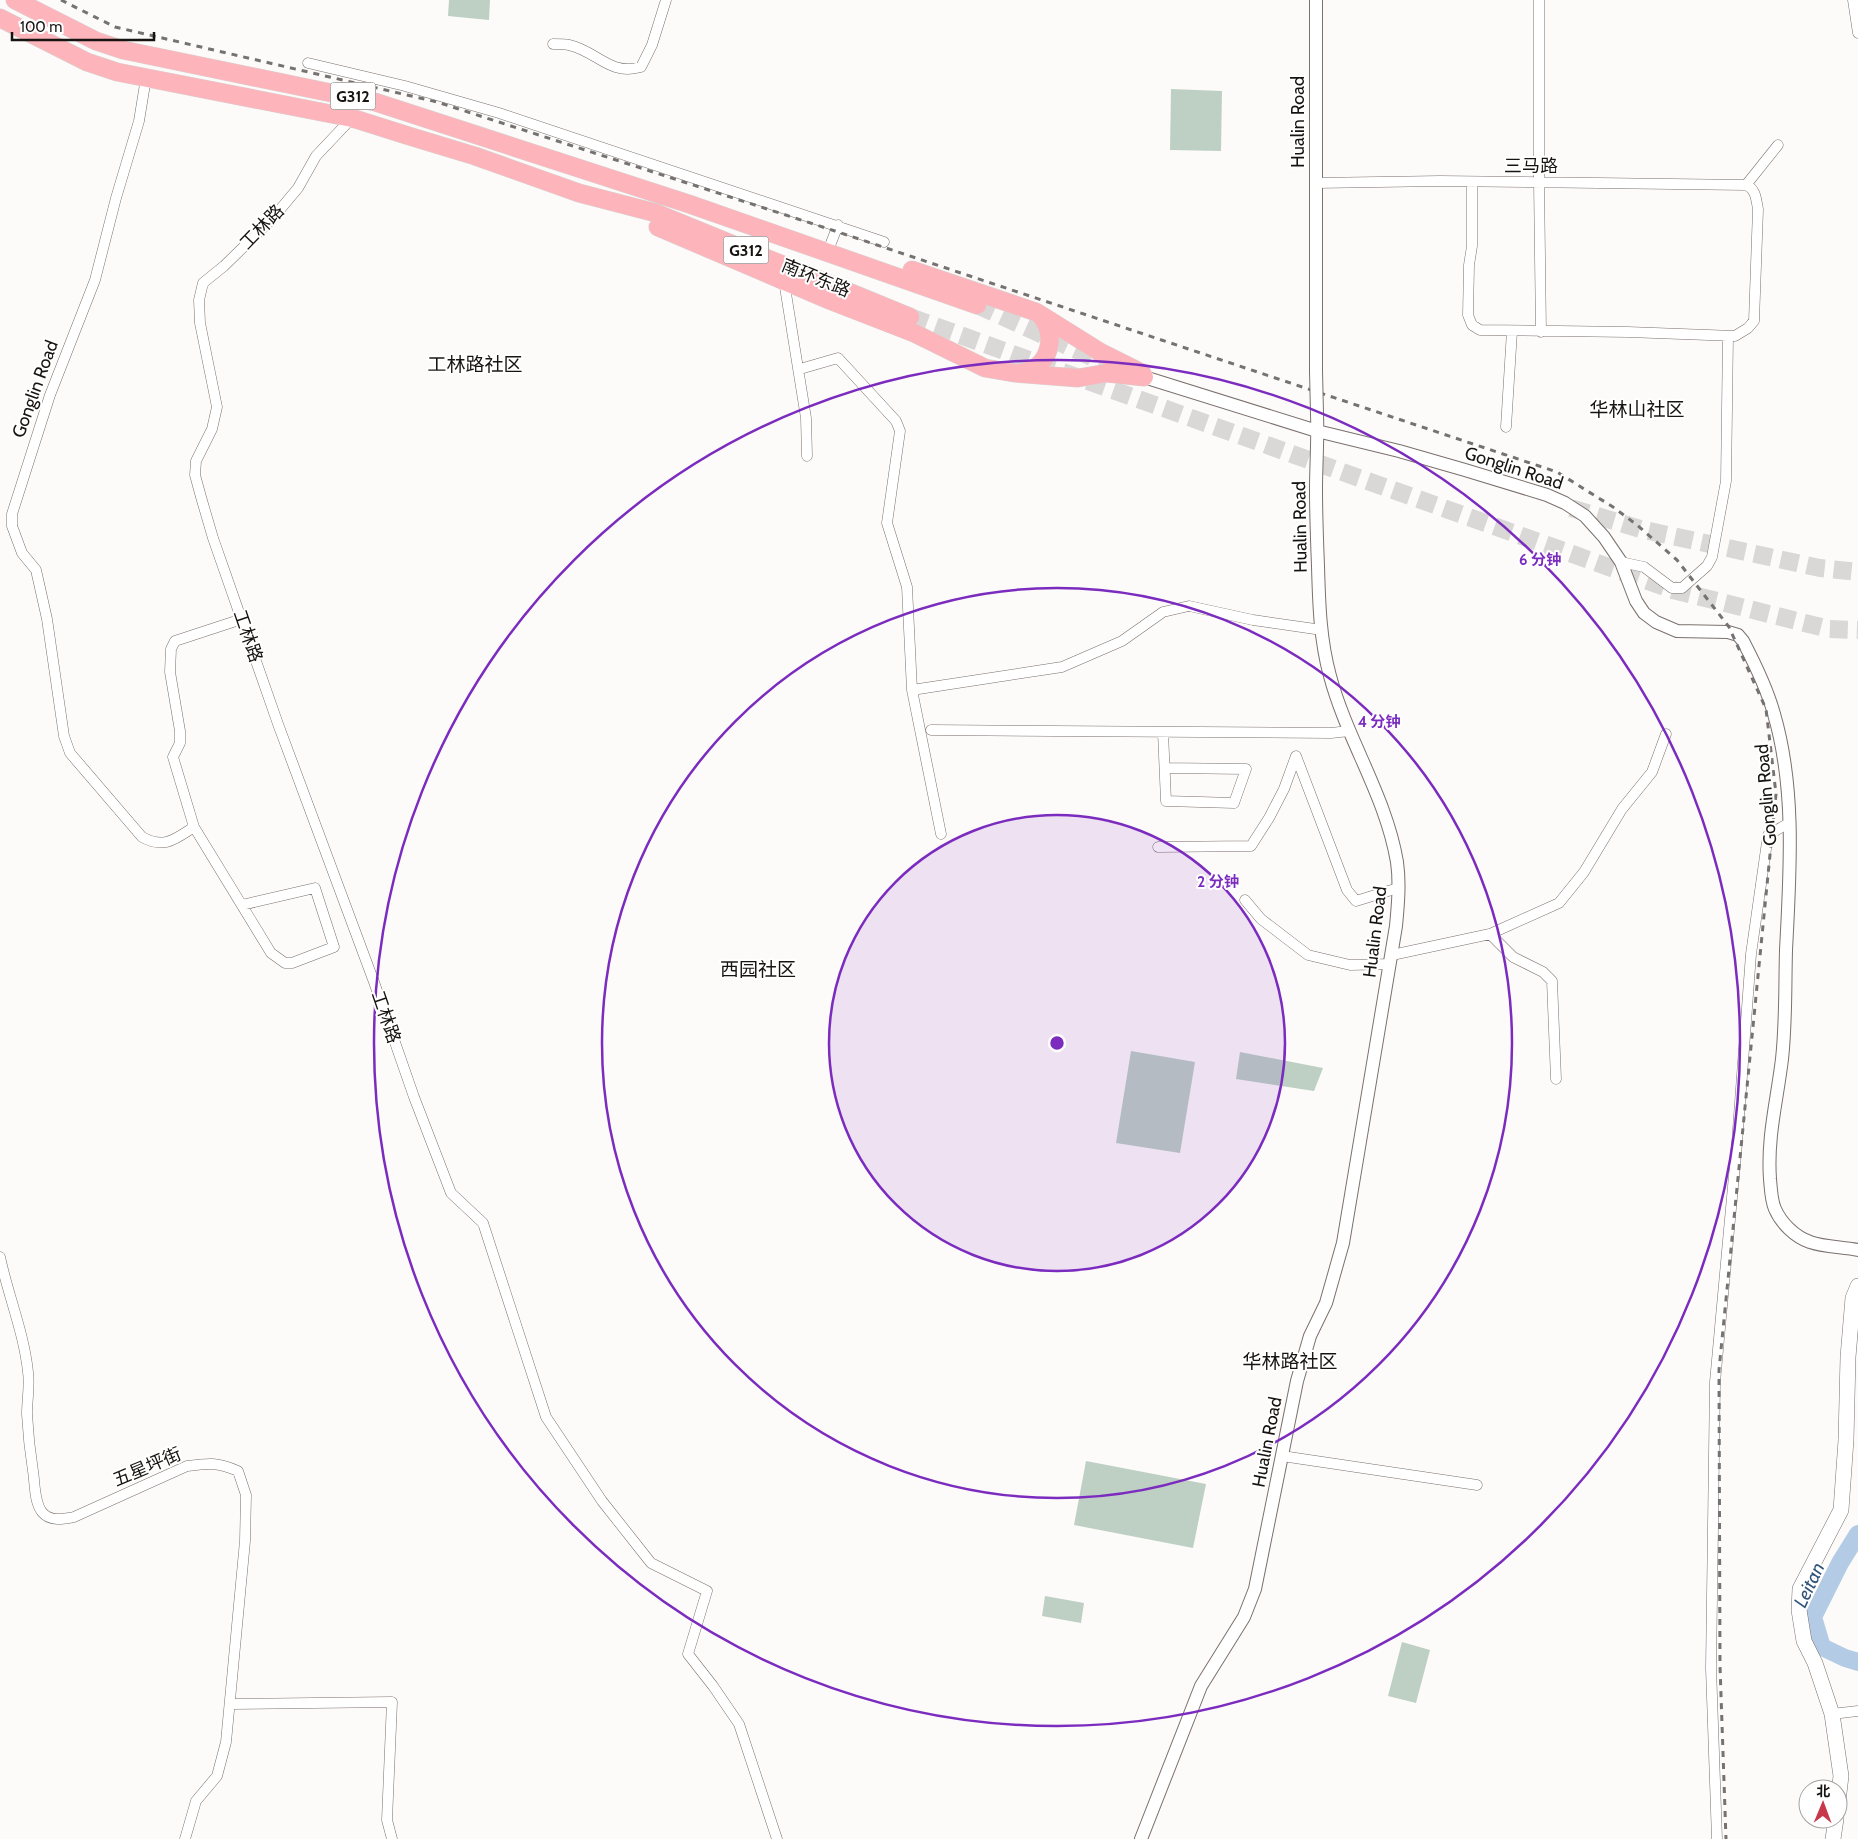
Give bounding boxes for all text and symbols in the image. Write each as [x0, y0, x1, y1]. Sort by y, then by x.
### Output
scale bar [12, 10, 155, 42]
text: 100 m [20, 18, 62, 36]
street label: Hualin Road [1287, 76, 1309, 168]
road number: G312 [330, 82, 376, 110]
street label: 三马路 [1504, 155, 1558, 177]
street label: 工林路 [235, 200, 289, 254]
road number: G312 [724, 236, 768, 264]
street label: 南环东路 [779, 254, 853, 302]
street label: Gonglin Road [7, 337, 63, 441]
district label: 工林路社区 [427, 353, 523, 376]
district label: 华林山社区 [1589, 398, 1685, 421]
street label: Gonglin Road [1462, 442, 1566, 494]
street label: Hualin Road [1288, 481, 1312, 573]
text: 6 分钟 [1519, 551, 1561, 569]
street label: 工林路 [229, 607, 267, 665]
text: 4 分钟 [1358, 713, 1400, 731]
street label: Gonglin Road [1751, 743, 1781, 847]
text: 2 分钟 [1197, 873, 1239, 891]
street label: Hualin Road [1358, 885, 1392, 979]
district label: 西园社区 [720, 958, 796, 981]
street label: 工林路 [367, 988, 405, 1046]
centre of rings [1048, 1034, 1066, 1052]
district label: 华林路社区 [1242, 1350, 1338, 1373]
street label: Hualin Road [1247, 1395, 1287, 1489]
street label: 五星坪街 [110, 1443, 184, 1491]
water label: Leitan [1789, 1559, 1829, 1611]
north arrow [1798, 1779, 1848, 1829]
text: 北 [1816, 1782, 1830, 1800]

